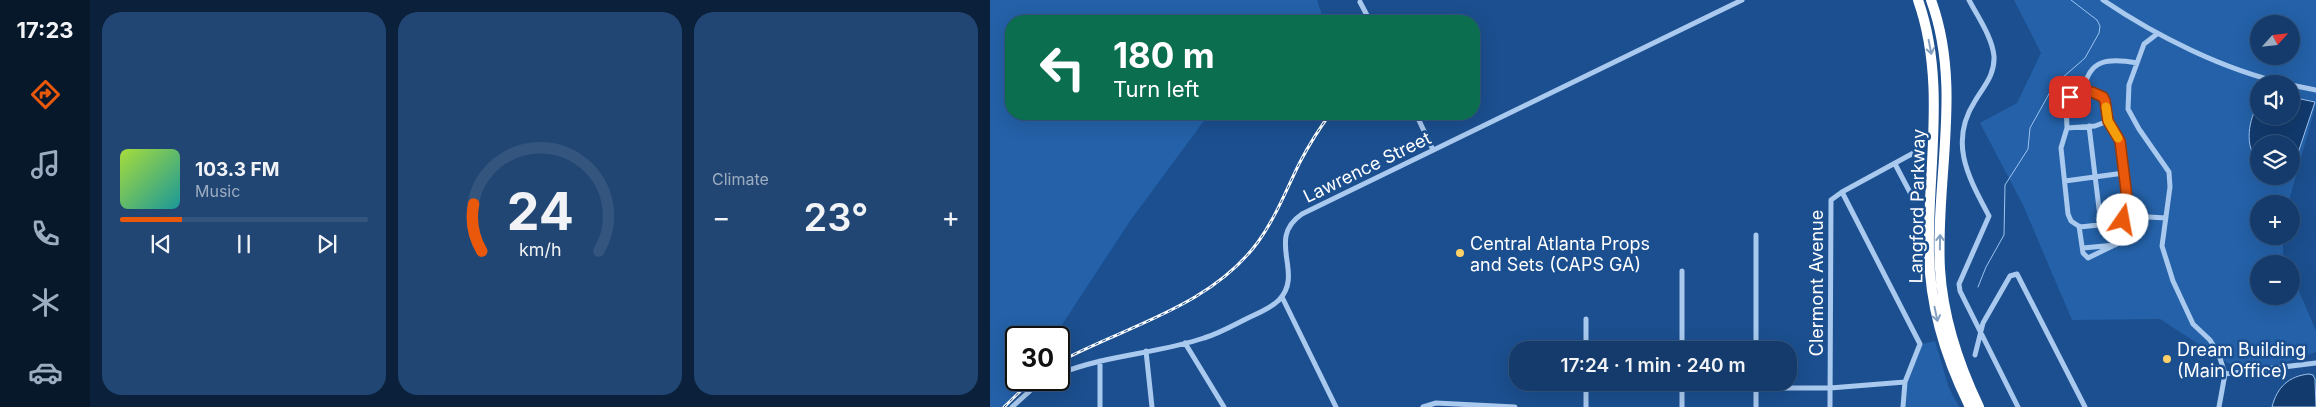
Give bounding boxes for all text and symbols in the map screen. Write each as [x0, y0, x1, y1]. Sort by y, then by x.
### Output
north arrow [2250, 15, 2300, 65]
map controls [2250, 15, 2300, 305]
text: 17:23 [17, 17, 73, 43]
text: 180 m [1113, 34, 1215, 76]
icon: left [1030, 35, 1095, 100]
one-way arrow [1926, 39, 1936, 55]
button: sound [2250, 75, 2300, 125]
text: Turn left [1113, 76, 1199, 102]
pin [2049, 76, 2091, 118]
icon: directions [28, 77, 63, 112]
icon: arrive [2056, 83, 2084, 111]
street label: Lawrence Street [1300, 127, 1434, 207]
street label: Langford Parkway [1905, 128, 1929, 284]
button: layers [2250, 135, 2300, 185]
icon: music [28, 147, 63, 182]
text: 103.3 FM [195, 158, 279, 181]
text: Climate [712, 169, 769, 189]
text: 24 [506, 180, 574, 243]
text: Music [195, 181, 240, 201]
position arrow [2096, 193, 2148, 245]
text: 23° [804, 194, 868, 240]
button: + [2250, 195, 2300, 245]
text: − [712, 200, 731, 234]
text: + [941, 200, 960, 234]
street label: Clermont Avenue [1806, 210, 1827, 356]
icon: phone [28, 216, 63, 251]
icon: previous [147, 230, 175, 258]
icon: pause [230, 230, 258, 258]
icon: next [313, 230, 341, 258]
place label: Central Atlanta Props and Sets (CAPS GA) [1470, 233, 1650, 275]
one-way arrow [1935, 235, 1945, 251]
text: km/h [519, 239, 561, 260]
marker: Central Atlanta Props and Sets (CAPS GA) [1454, 247, 1466, 259]
button: − [2250, 255, 2300, 305]
icon: climate [28, 285, 63, 320]
one-way arrow [1932, 305, 1941, 321]
speed limit sign: 30 [1005, 326, 1070, 391]
place label: Dream Building (Main Office) [2177, 339, 2306, 381]
marker: Dream Building (Main Office) [2161, 353, 2173, 365]
text: 17:24 · 1 min · 240 m [1560, 354, 1746, 377]
icon: car [28, 355, 63, 390]

